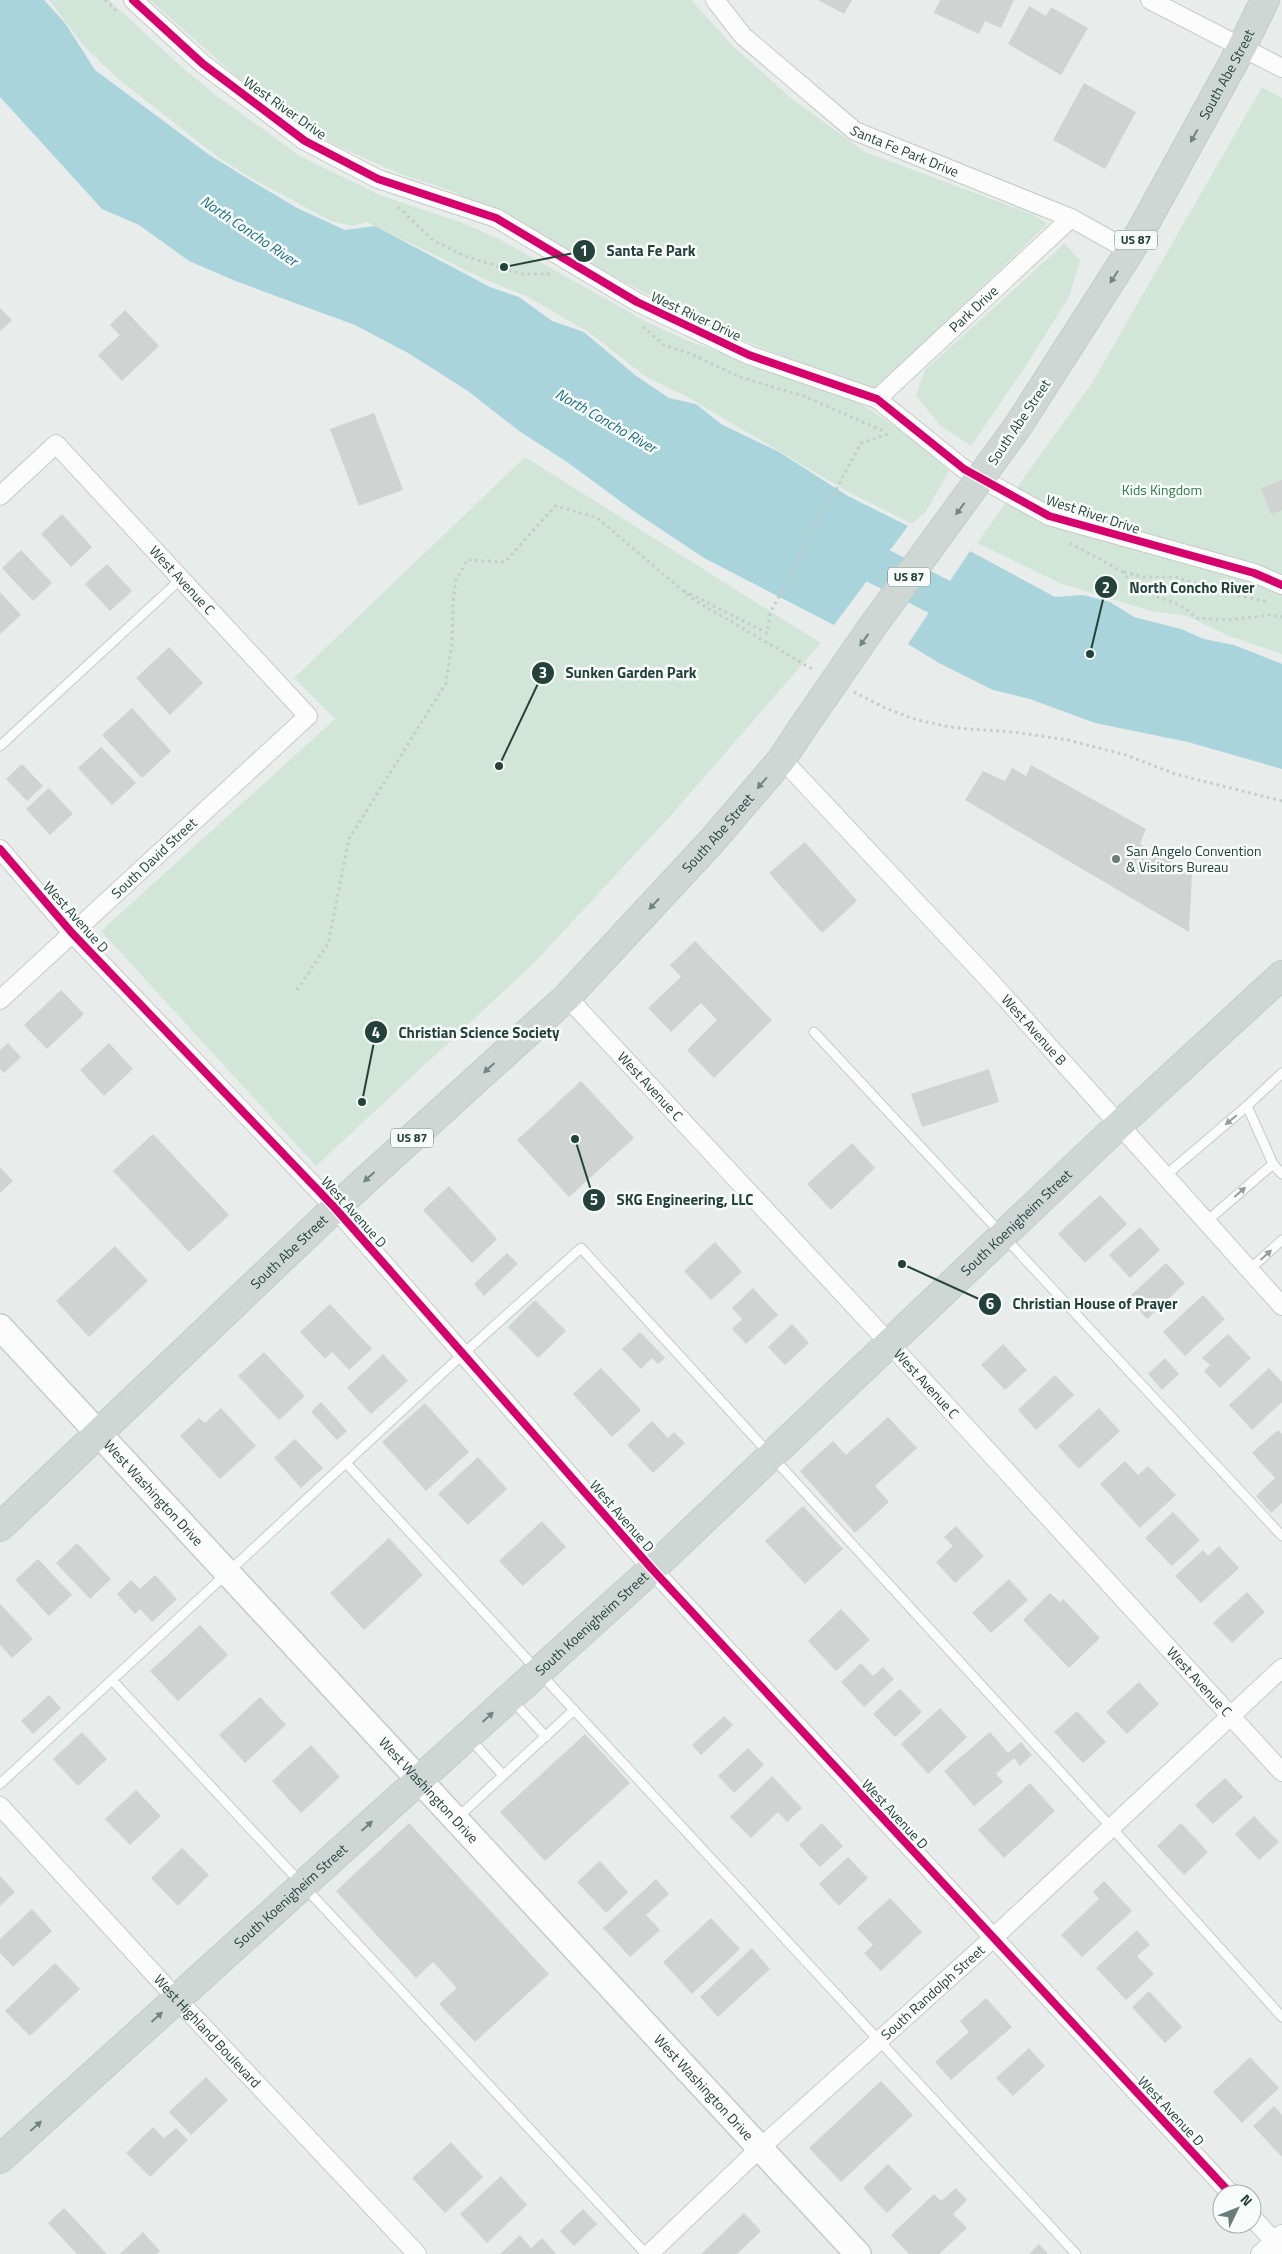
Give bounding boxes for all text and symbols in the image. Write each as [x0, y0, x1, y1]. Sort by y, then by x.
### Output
street label: South Abe Street [1193, 25, 1259, 123]
street label: West River Drive [239, 71, 331, 144]
street label: Santa Fe Park Drive [846, 120, 962, 182]
one-way arrow [1189, 129, 1198, 142]
water label: North Concho River [196, 189, 305, 273]
road number: US 87 [1115, 230, 1157, 250]
callout: Santa Fe Park [572, 236, 706, 266]
text: 1 [580, 239, 588, 262]
text: Santa Fe Park [607, 239, 696, 262]
one-way arrow [1109, 271, 1118, 284]
street label: Park Drive [944, 280, 1002, 337]
street label: West River Drive [648, 285, 745, 346]
street label: South Abe Street [982, 374, 1055, 469]
water label: North Concho River [551, 382, 663, 460]
park label: Kids Kingdom [1122, 479, 1202, 500]
street label: West River Drive [1043, 488, 1143, 539]
one-way arrow [955, 502, 965, 516]
street label: West Avenue C [145, 540, 220, 620]
road number: US 87 [888, 568, 930, 586]
callout: North Concho River [1094, 572, 1264, 602]
text: 2 [1102, 576, 1110, 599]
text: North Concho River [1129, 576, 1255, 599]
one-way arrow [859, 633, 869, 646]
callout: Sunken Garden Park [530, 658, 707, 688]
text: 3 [539, 661, 547, 684]
text: Sunken Garden Park [565, 661, 697, 684]
one-way arrow [756, 776, 768, 788]
street label: South Abe Street [677, 788, 758, 877]
street label: South David Street [106, 812, 201, 903]
place label: San Angelo Convention & Visitors Bureau [1126, 840, 1261, 877]
marker: San Angelo Convention & Visitors Bureau [1110, 853, 1122, 865]
street label: West Avenue D [39, 876, 114, 957]
one-way arrow [648, 897, 660, 909]
street label: West Avenue B [997, 989, 1072, 1070]
callout: Christian Science Society [363, 1017, 569, 1047]
text: 4 [372, 1021, 380, 1044]
text: Christian Science Society [398, 1021, 560, 1044]
street label: West Avenue C [613, 1047, 688, 1126]
one-way arrow [484, 1062, 496, 1074]
one-way arrow [1225, 1114, 1237, 1126]
road number: US 87 [391, 1128, 433, 1148]
street label: South Koenigheim Street [956, 1164, 1076, 1280]
street label: West Avenue D [317, 1171, 392, 1252]
one-way arrow [364, 1171, 376, 1183]
callout: SKG Engineering, LLC [582, 1185, 764, 1215]
one-way arrow [1233, 1187, 1246, 1198]
text: 5 [590, 1188, 598, 1211]
text: SKG Engineering, LLC [617, 1188, 753, 1211]
street label: South Abe Street [245, 1209, 332, 1294]
one-way arrow [1259, 1249, 1271, 1261]
callout: Christian House of Prayer [977, 1289, 1187, 1319]
text: 6 [986, 1292, 994, 1315]
text: Christian House of Prayer [1012, 1292, 1178, 1315]
street label: West Avenue C [889, 1344, 965, 1423]
street label: West Washington Drive [99, 1435, 209, 1550]
street label: West Avenue D [585, 1475, 660, 1556]
street label: South Koenigheim Street [530, 1566, 653, 1680]
street label: West Avenue C [1162, 1642, 1237, 1721]
one-way arrow [482, 1711, 494, 1723]
street label: West Washington Drive [374, 1732, 484, 1848]
street label: West Avenue D [857, 1774, 934, 1854]
one-way arrow [361, 1820, 374, 1831]
street label: South Koenigheim Street [229, 1839, 352, 1953]
street label: South Randolph Street [876, 1939, 989, 2044]
street label: West Highland Boulevard [149, 1969, 266, 2092]
one-way arrow [150, 2011, 162, 2023]
street label: West Washington Drive [649, 2029, 759, 2145]
street label: West Avenue D [1133, 2071, 1210, 2151]
one-way arrow [30, 2120, 42, 2132]
north arrow [1212, 2184, 1262, 2234]
text: N [1236, 2189, 1258, 2211]

